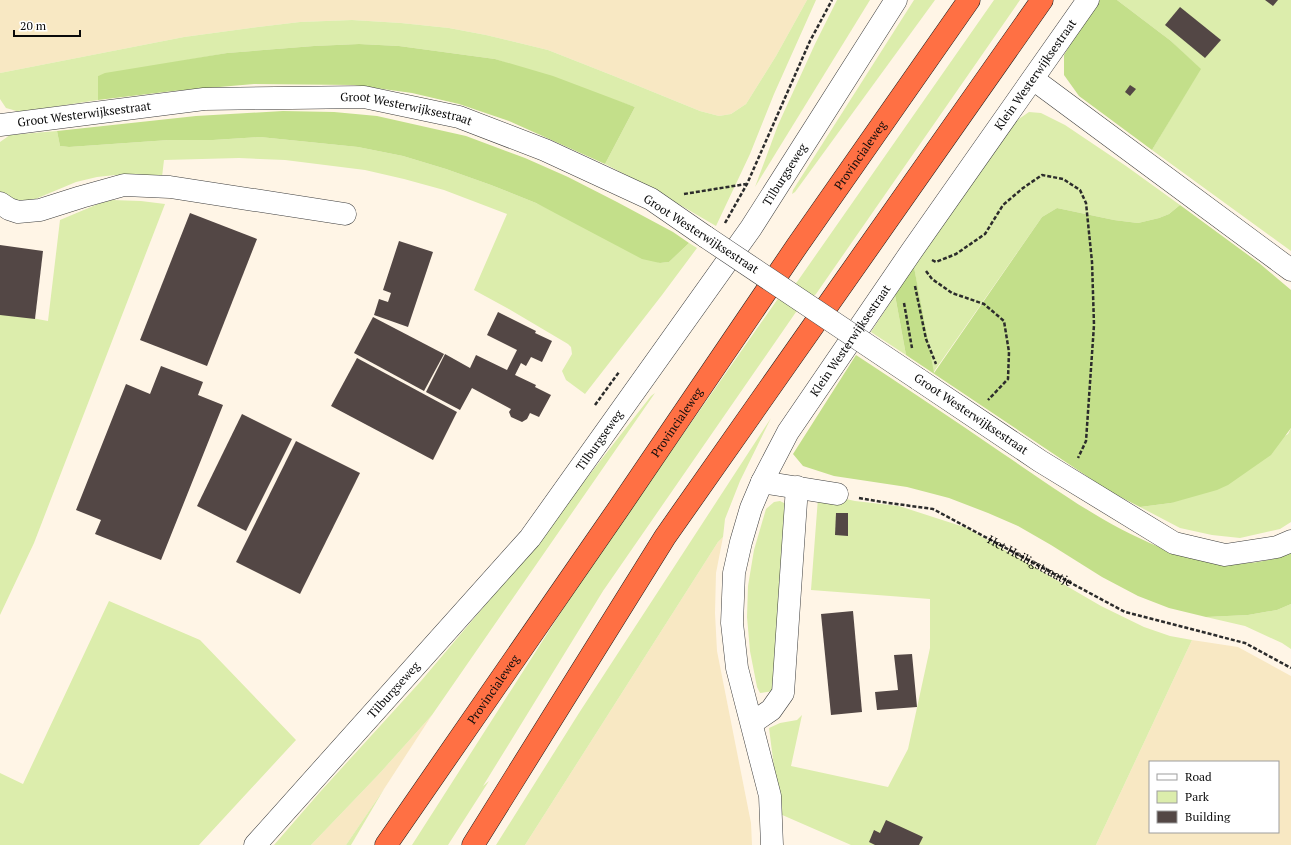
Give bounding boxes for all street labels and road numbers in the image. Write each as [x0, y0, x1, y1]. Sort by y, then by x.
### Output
street label: Klein Westerwijksestraat [991, 16, 1080, 133]
street label: Groot Westerwijksestraat [340, 89, 475, 129]
street label: Groot Westerwijksestraat [17, 98, 152, 130]
street label: Provincialeweg [831, 117, 890, 193]
street label: Tilburgseweg [759, 140, 810, 209]
street label: Groot Westerwijksestraat [641, 191, 762, 277]
street label: Klein Westerwijksestraat [807, 281, 894, 399]
street label: Groot Westerwijksestraat [911, 370, 1032, 458]
street label: Provincialeweg [648, 384, 706, 460]
street label: Tilburgseweg [572, 406, 626, 473]
street label: Het Heiligstraatje [985, 532, 1076, 590]
street label: Provincialeweg [464, 651, 523, 727]
street label: Tilburgseweg [364, 658, 423, 721]

